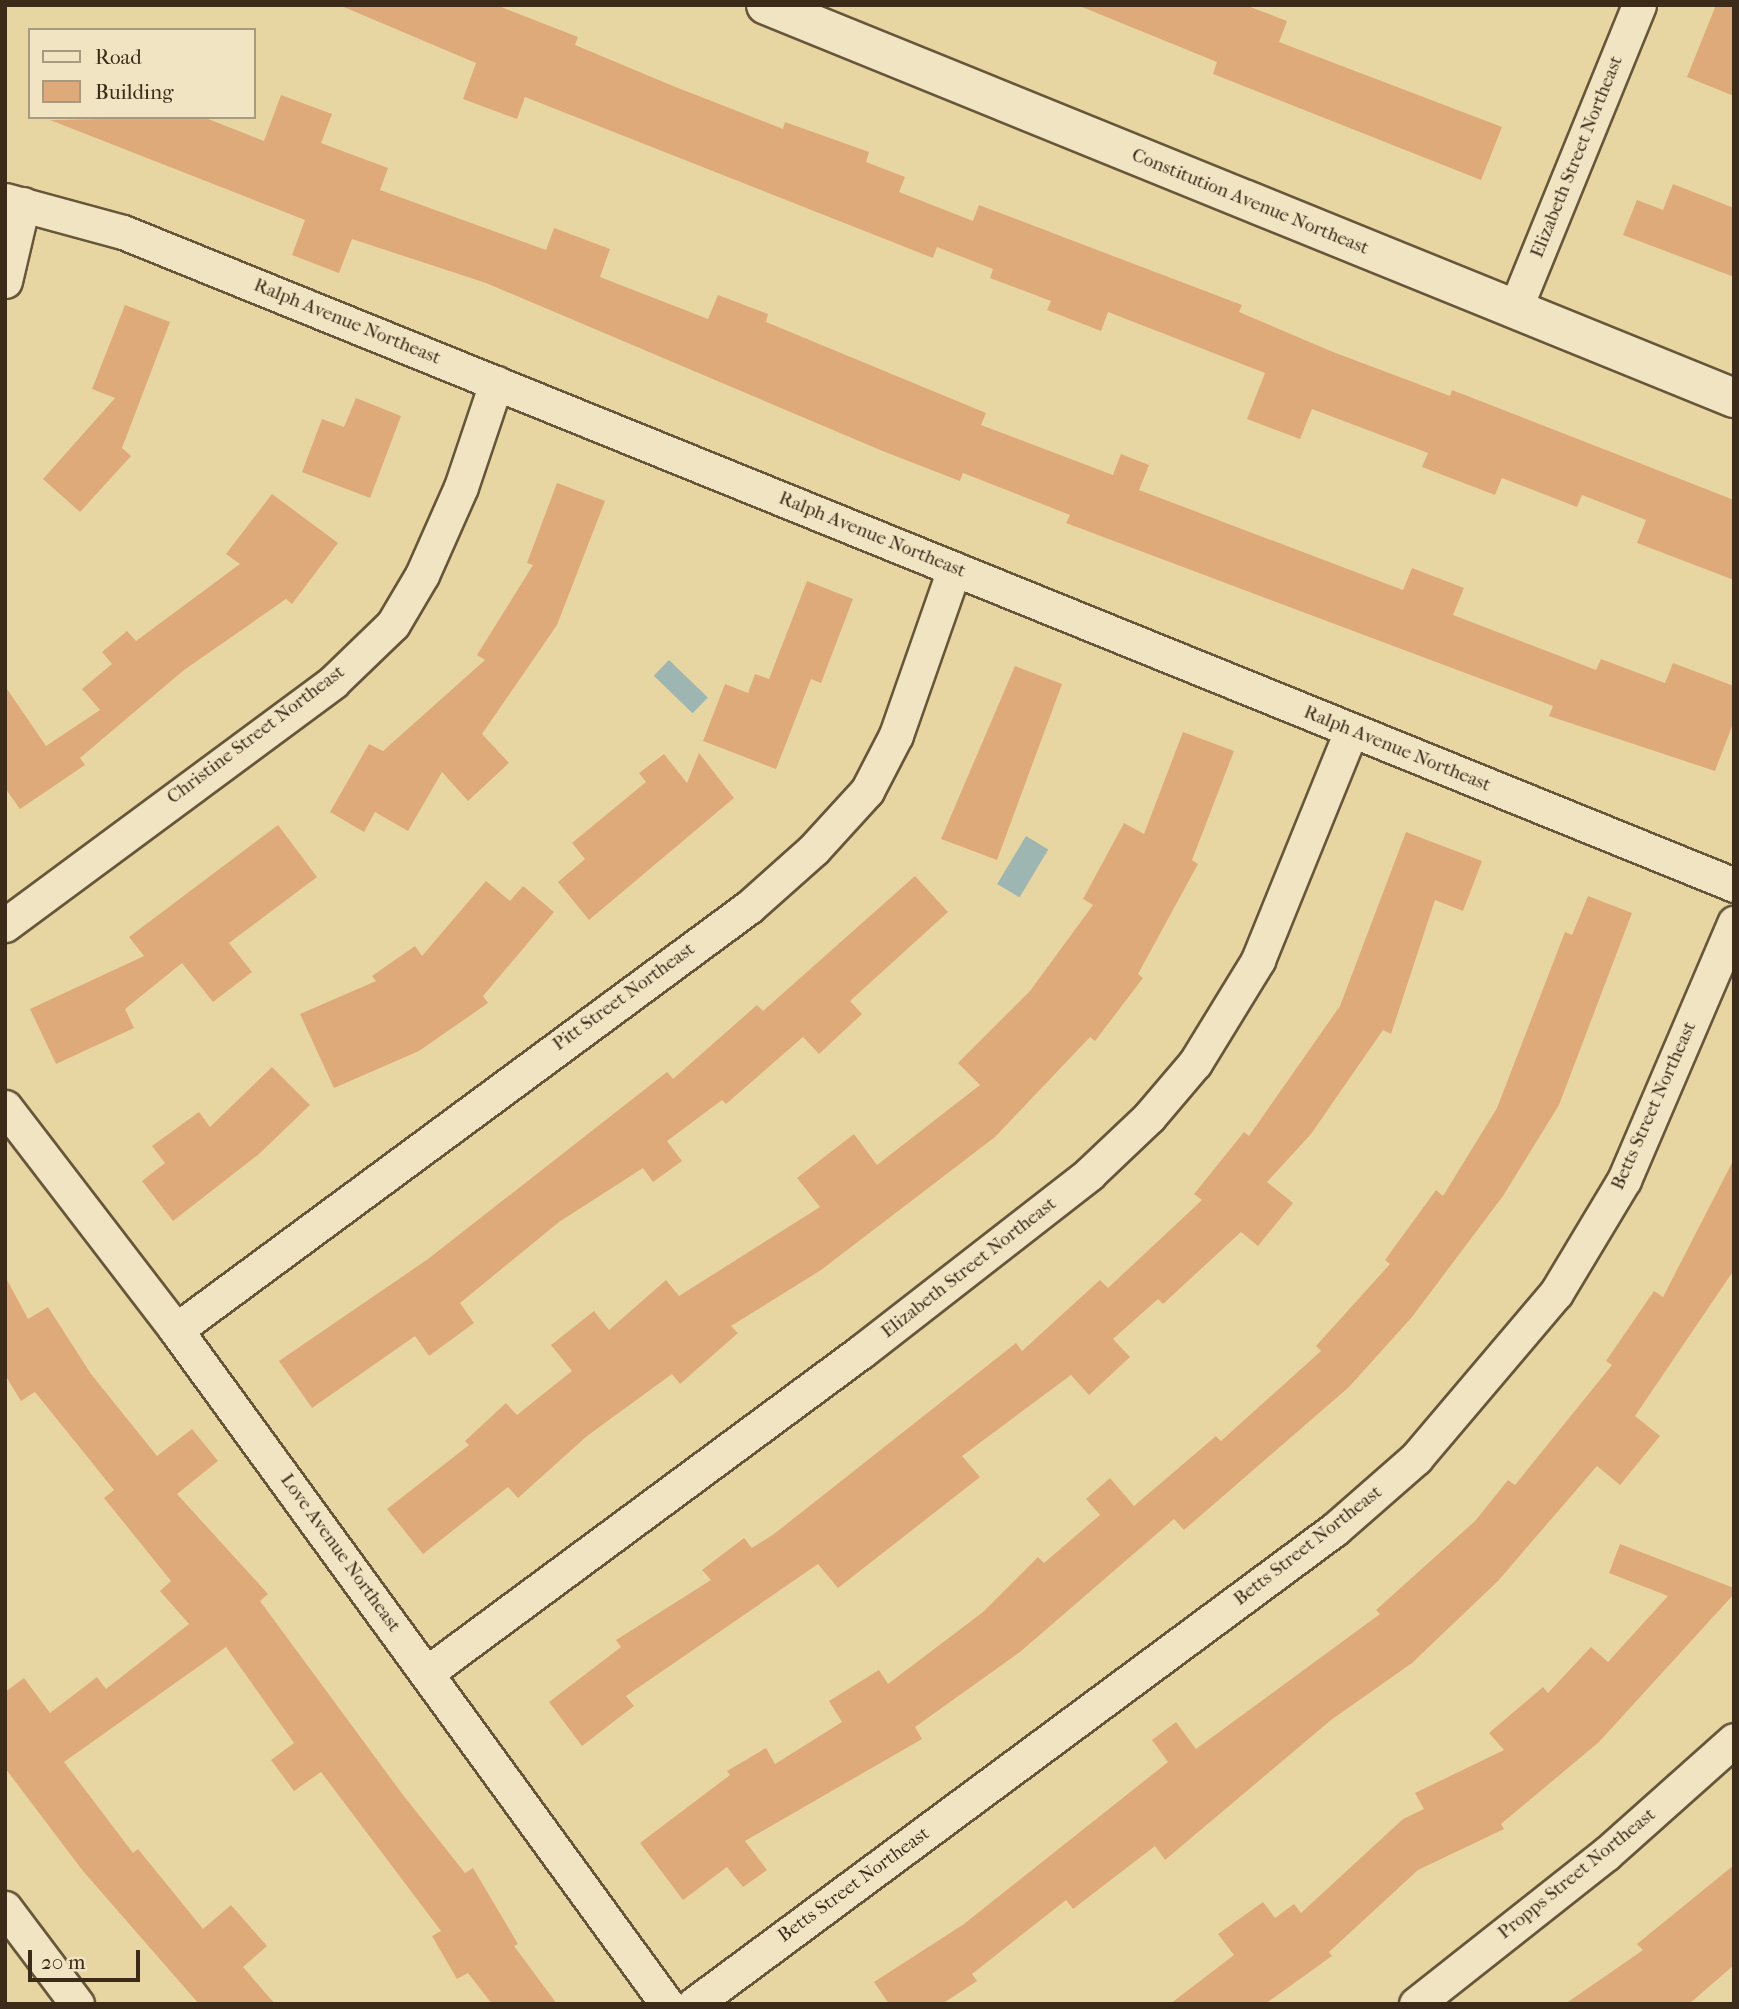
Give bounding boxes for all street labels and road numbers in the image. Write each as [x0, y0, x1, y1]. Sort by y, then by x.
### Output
street label: Elizabeth Street Northeast [1526, 53, 1628, 261]
street label: Constitution Avenue Northeast [1128, 144, 1372, 260]
street label: Ralph Avenue Northeast [250, 274, 444, 370]
street label: Ralph Avenue Northeast [775, 487, 969, 583]
street label: Christine Street Northeast [163, 661, 349, 809]
street label: Ralph Avenue Northeast [1300, 701, 1494, 797]
street label: Pitt Street Northeast [549, 938, 699, 1056]
street label: Betts Street Northeast [1607, 1018, 1701, 1194]
street label: Elizabeth Street Northeast [877, 1193, 1061, 1343]
street label: Love Avenue Northeast [275, 1469, 405, 1637]
street label: Betts Street Northeast [1229, 1481, 1387, 1611]
street label: Propps Street Northeast [1494, 1803, 1660, 1945]
street label: Betts Street Northeast [774, 1822, 934, 1948]

